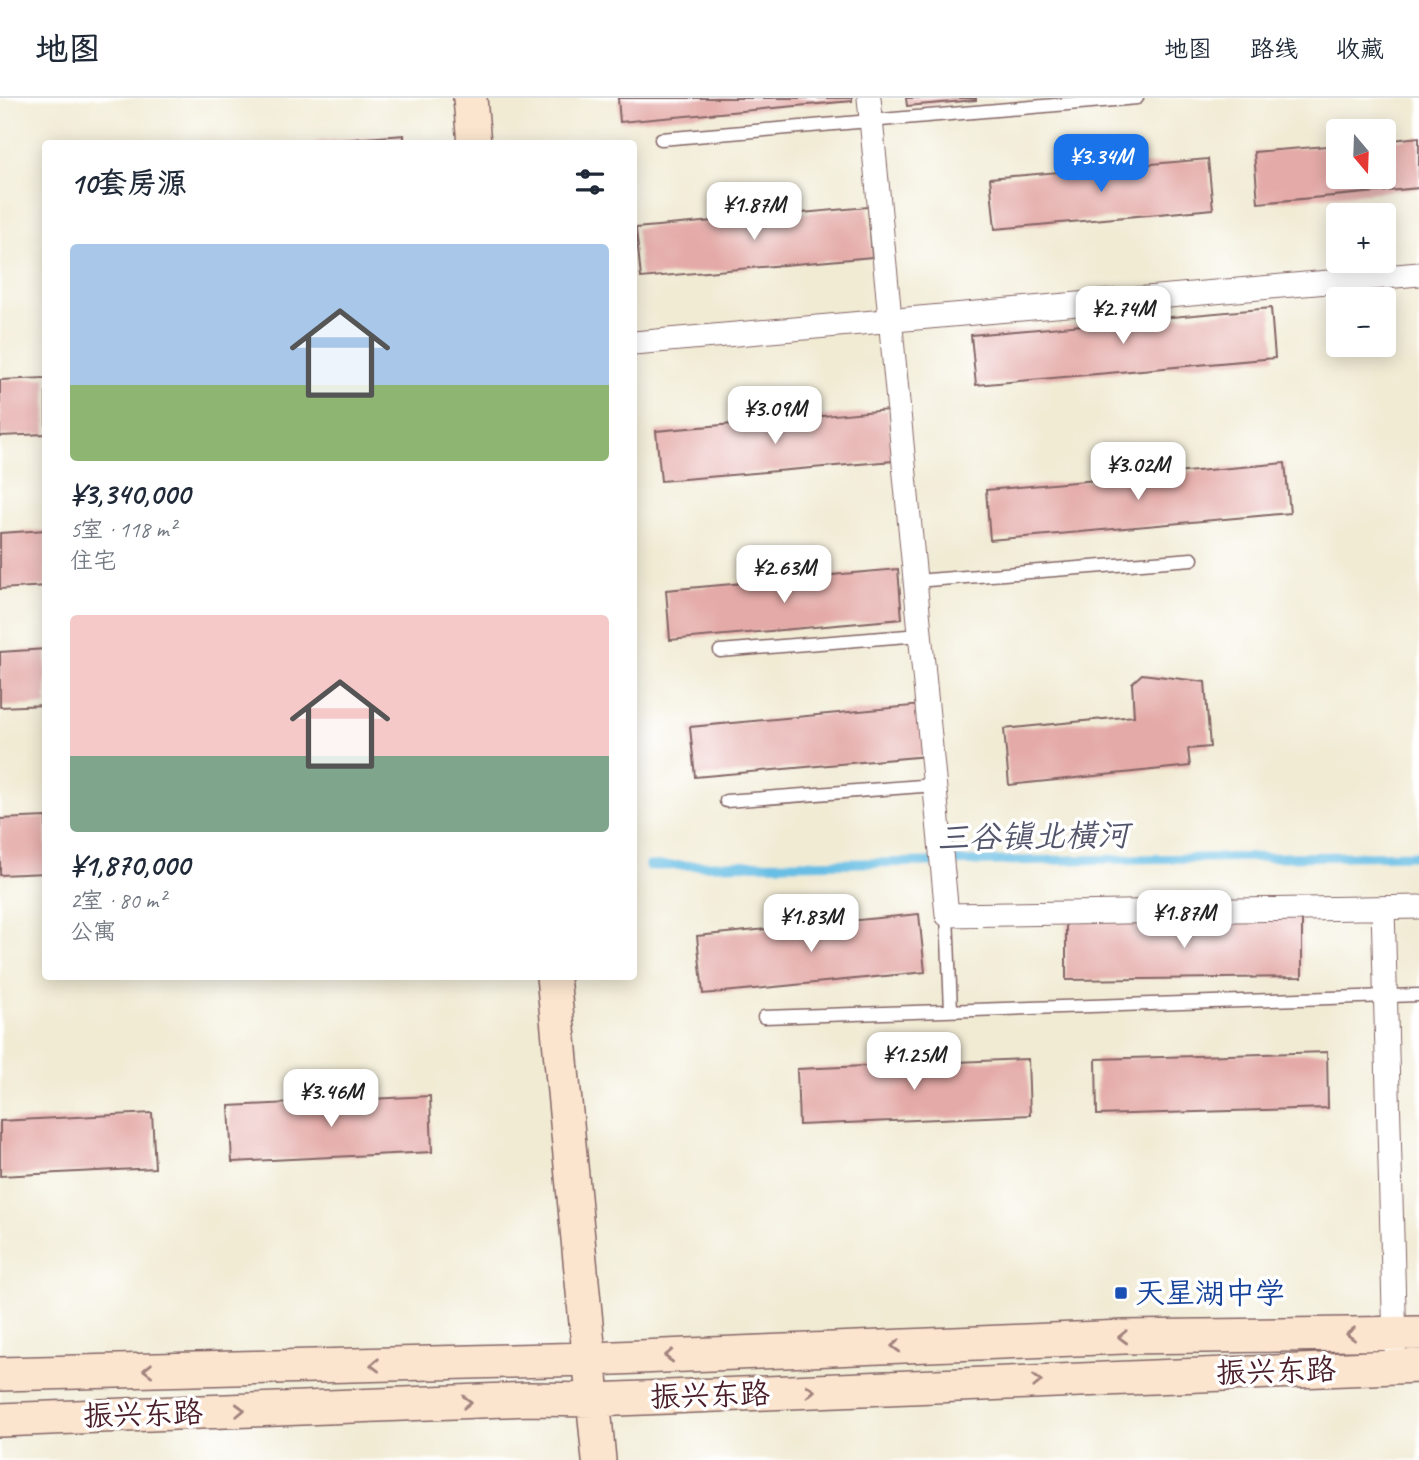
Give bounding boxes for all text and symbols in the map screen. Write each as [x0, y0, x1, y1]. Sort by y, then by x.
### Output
text: 地图 [35, 28, 101, 70]
text: 地图 [1164, 34, 1212, 64]
text: 路线 [1250, 34, 1298, 64]
text: 收藏 [1336, 34, 1384, 64]
north arrow [1326, 119, 1396, 189]
map controls [1326, 119, 1396, 357]
pin: ¥3.34M [1044, 134, 1158, 194]
text: ¥3.34M [1070, 142, 1132, 171]
icon: filters [571, 163, 609, 201]
text: 10套房源 [70, 164, 187, 202]
pin: ¥1.87M [697, 183, 811, 242]
text: ¥1.87M [723, 190, 785, 219]
button: + [1326, 203, 1396, 273]
pin: ¥2.74M [1066, 286, 1180, 346]
button: − [1326, 287, 1396, 357]
icon: home [277, 290, 403, 416]
text: ¥2.74M [1092, 294, 1154, 323]
pin: ¥3.09M [718, 386, 832, 446]
text: ¥3.09M [744, 394, 806, 423]
pin: ¥3.02M [1081, 442, 1195, 502]
text: ¥3.02M [1107, 450, 1169, 479]
text: ¥3,340,000 [70, 475, 190, 513]
text: 5室 · 118 m² [70, 515, 176, 544]
text: 住宅 [70, 546, 116, 575]
pin: ¥2.63M [727, 546, 841, 605]
text: ¥2.63M [752, 553, 816, 582]
icon: home [277, 661, 403, 787]
water label: 三谷镇北横河 [937, 814, 1134, 859]
text: ¥1,870,000 [70, 846, 190, 884]
text: 2室 · 80 m² [70, 886, 165, 915]
pin: ¥1.87M [1127, 890, 1241, 950]
pin: ¥1.83M [754, 894, 868, 954]
text: ¥1.87M [1153, 898, 1215, 927]
text: ¥1.83M [780, 902, 842, 931]
text: 公寓 [70, 917, 116, 946]
pin: ¥1.25M [857, 1032, 971, 1092]
text: ¥1.25M [883, 1040, 945, 1069]
pin: ¥3.46M [274, 1070, 388, 1129]
text: ¥3.46M [299, 1077, 363, 1106]
place label: 天星湖中学 [1135, 1274, 1285, 1312]
marker: 天星湖中学 [1113, 1285, 1129, 1301]
one-way arrow [1345, 1326, 1356, 1342]
one-way arrow [1118, 1329, 1128, 1345]
one-way arrow [890, 1339, 901, 1354]
one-way arrow [663, 1348, 674, 1363]
street label: 振兴东路 [1215, 1350, 1337, 1392]
one-way arrow [370, 1357, 381, 1372]
one-way arrow [142, 1362, 153, 1378]
street label: 振兴东路 [649, 1374, 771, 1416]
one-way arrow [1032, 1374, 1043, 1389]
one-way arrow [804, 1383, 815, 1398]
street label: 振兴东路 [82, 1393, 204, 1435]
one-way arrow [462, 1394, 473, 1409]
one-way arrow [234, 1403, 245, 1418]

